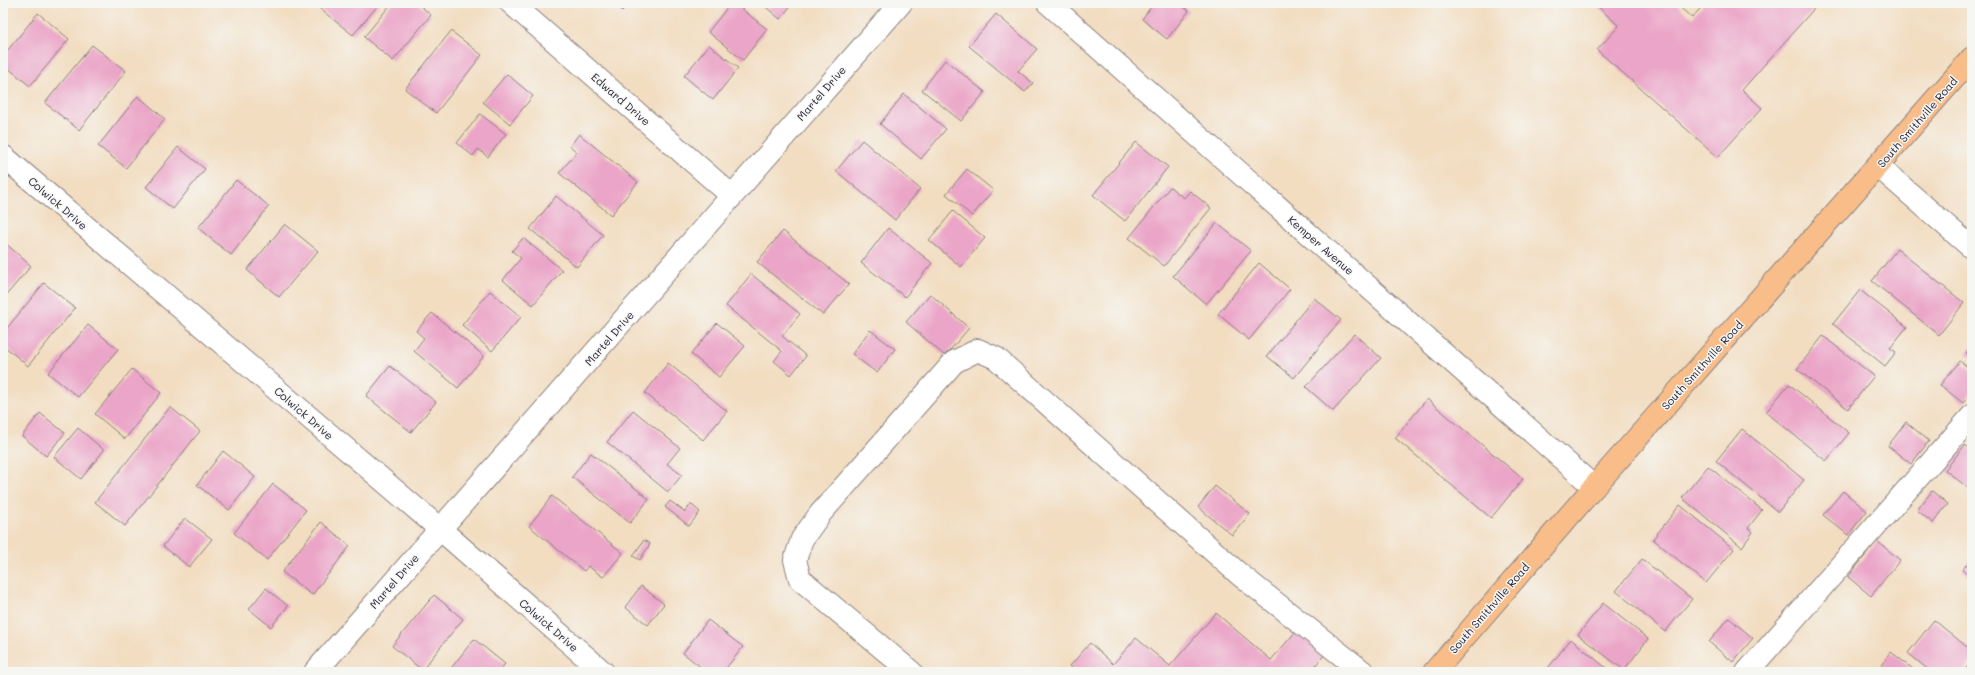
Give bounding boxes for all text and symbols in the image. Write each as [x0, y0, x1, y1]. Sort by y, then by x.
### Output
street label: Martel Drive [793, 62, 849, 124]
street label: Edward Drive [588, 69, 654, 129]
street label: South Smithville Road [1874, 74, 1960, 170]
street label: Colwick Drive [25, 173, 91, 233]
street label: Kemper Avenue [1285, 212, 1357, 278]
street label: Martel Drive [581, 307, 637, 369]
street label: South Smithville Road [1658, 317, 1746, 413]
street label: Colwick Drive [271, 383, 337, 443]
street label: Martel Drive [366, 550, 422, 612]
street label: South Smithville Road [1446, 560, 1532, 656]
street label: Colwick Drive [516, 595, 582, 655]

